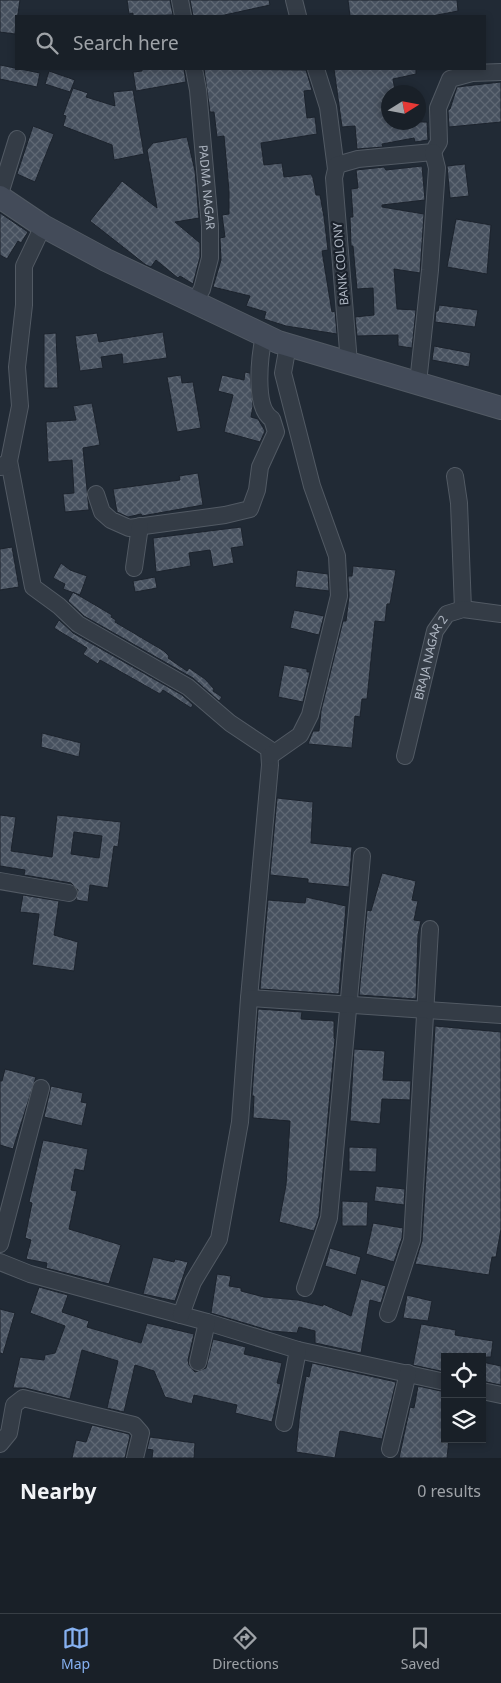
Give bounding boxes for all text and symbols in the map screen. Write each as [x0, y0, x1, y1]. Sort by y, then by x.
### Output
search box [15, 15, 486, 70]
icon: search [33, 29, 61, 57]
text: Search here [73, 30, 179, 56]
north arrow [381, 85, 426, 130]
street label: PADMA NAGAR [195, 144, 219, 231]
street label: BANK COLONY [328, 222, 353, 306]
street label: BRAJA NAGAR 2 [410, 611, 452, 702]
map controls [441, 1353, 486, 1443]
button: locate [441, 1353, 486, 1398]
button: layers [441, 1398, 486, 1443]
text: Nearby [20, 1477, 96, 1505]
text: 0 results [417, 1480, 481, 1502]
tab: Map [61, 1624, 90, 1673]
tab: Directions [212, 1624, 279, 1673]
tab: Saved [401, 1624, 440, 1673]

